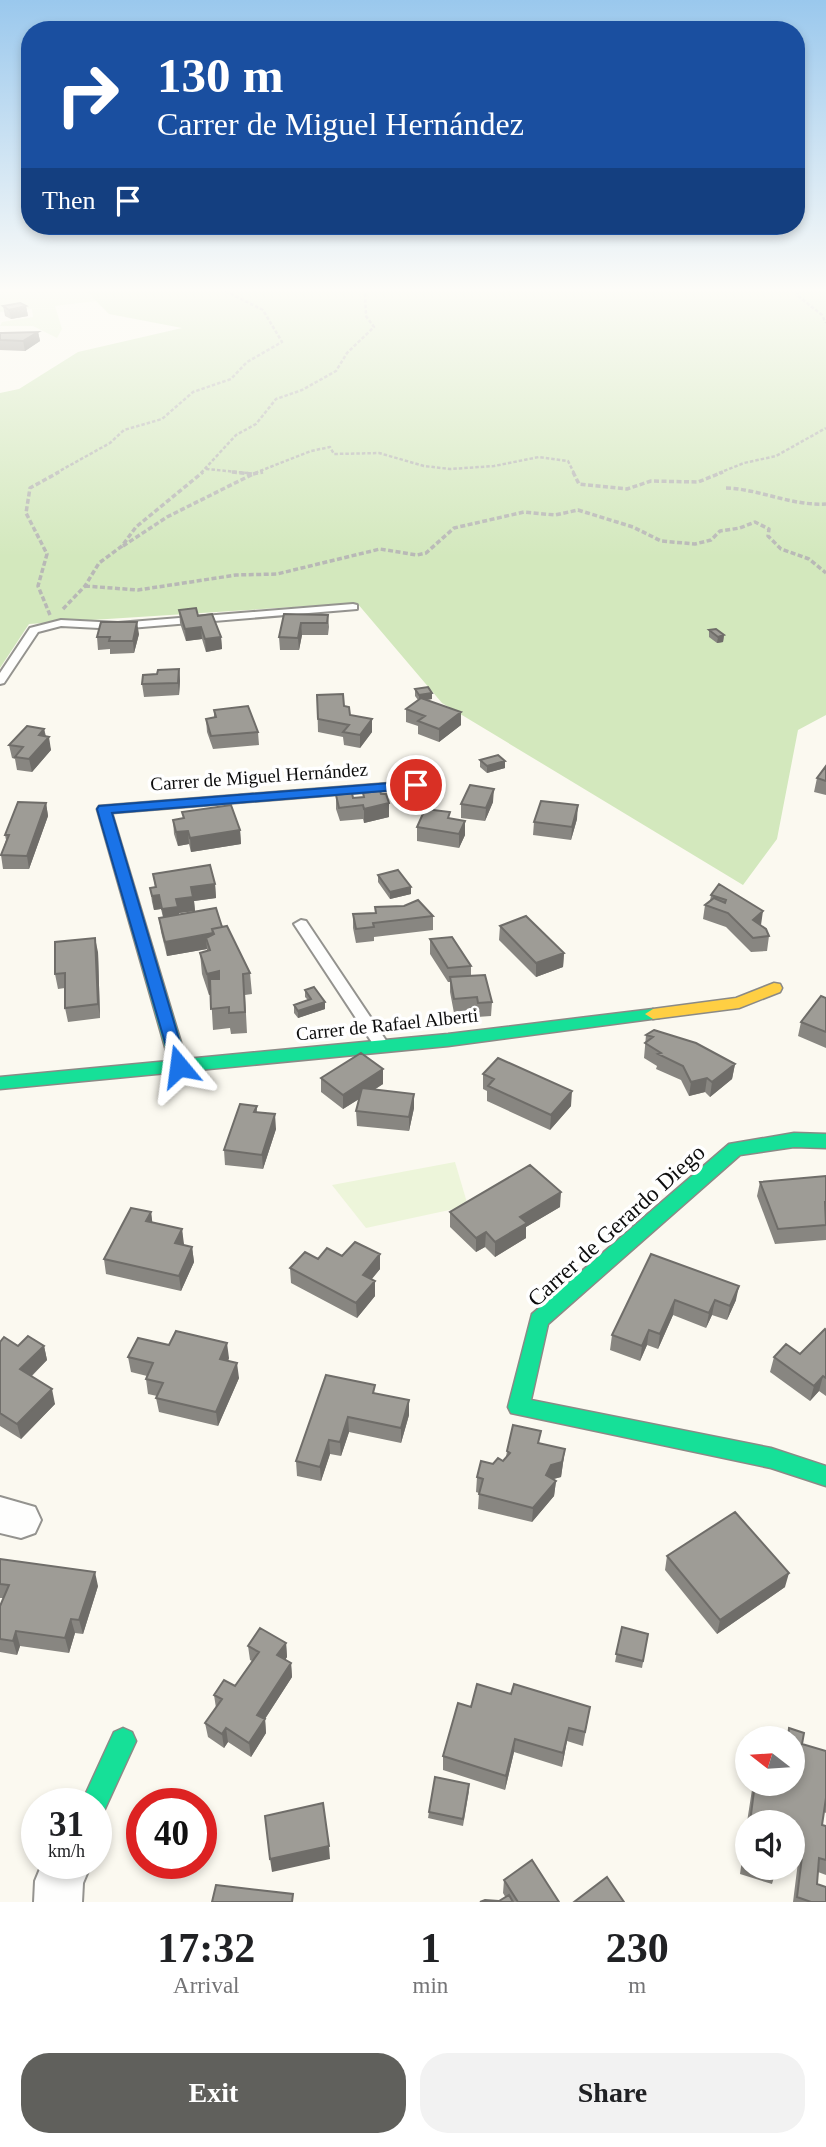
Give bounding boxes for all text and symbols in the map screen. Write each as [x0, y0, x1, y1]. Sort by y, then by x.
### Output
text: 130 m [157, 48, 284, 103]
icon: right [42, 49, 133, 140]
text: Carrer de Miguel Hernández [157, 106, 524, 142]
icon: arrive [109, 182, 147, 220]
text: Then [42, 186, 95, 215]
pin [386, 755, 446, 815]
street label: Carrer de Miguel Hernández [150, 758, 368, 795]
icon: arrive [397, 766, 435, 804]
street label: Carrer de Rafael Alberti [295, 1004, 479, 1045]
position arrow [142, 1029, 216, 1103]
street label: Carrer de Gerardo Diego [523, 1139, 710, 1311]
north arrow [735, 1726, 805, 1796]
map controls [735, 1726, 805, 1880]
speed limit sign: 40 [126, 1788, 217, 1879]
text: 31 [49, 1805, 84, 1844]
button: sound [735, 1810, 805, 1880]
text: km/h [48, 1841, 85, 1861]
text: 17:32 [157, 1925, 255, 1971]
text: 1 [420, 1925, 441, 1971]
text: 230 [606, 1925, 669, 1971]
text: Arrival [173, 1973, 240, 1998]
text: min [413, 1973, 448, 1998]
text: m [628, 1973, 646, 1998]
button: Exit [21, 2053, 406, 2133]
button: Share [420, 2053, 805, 2133]

